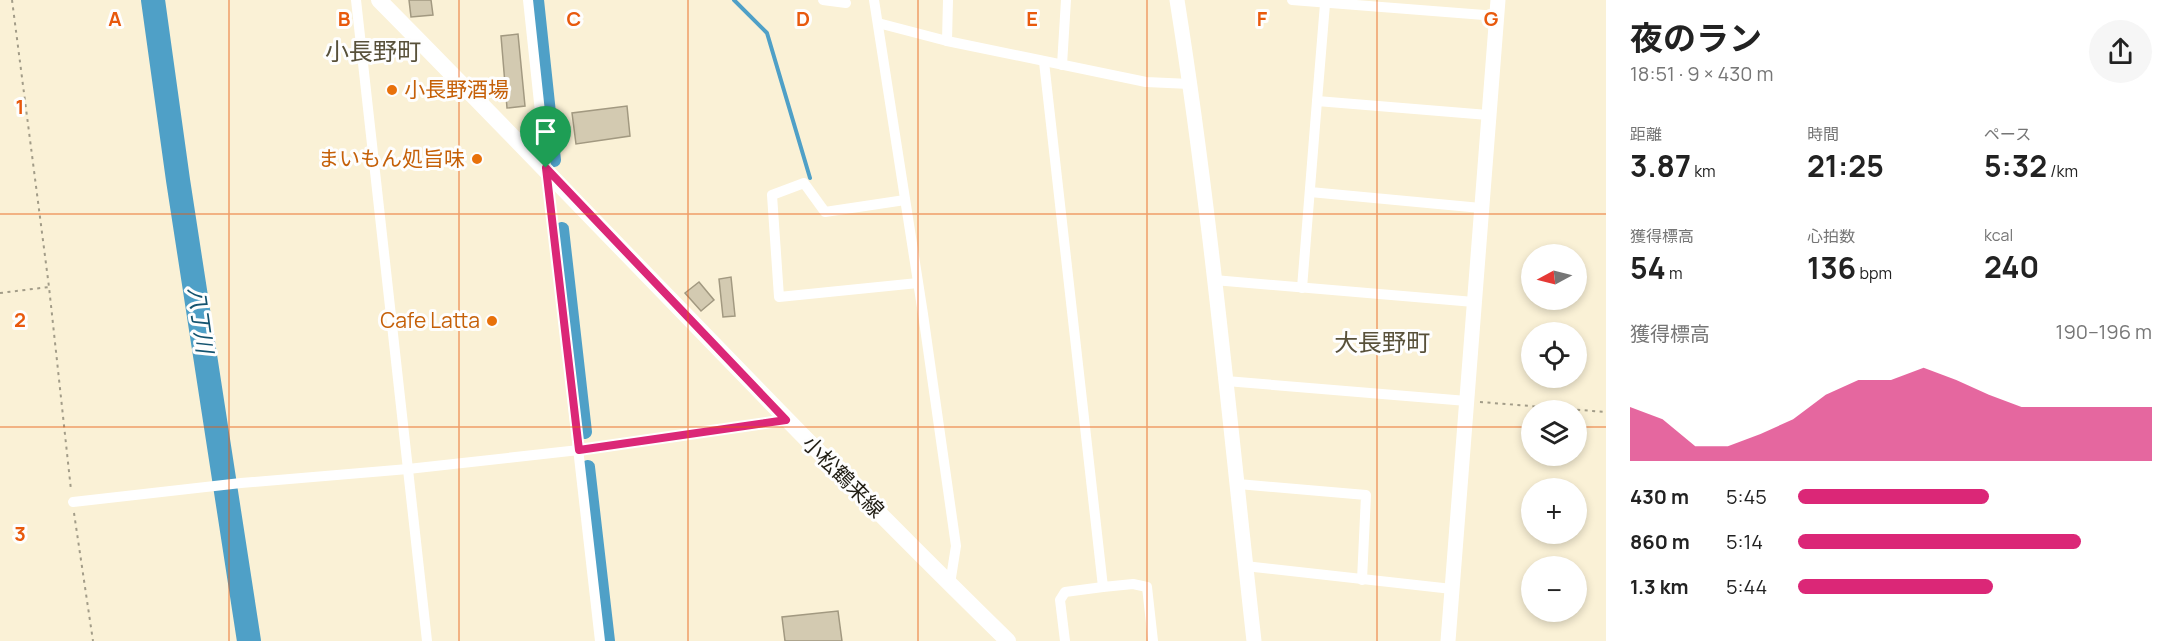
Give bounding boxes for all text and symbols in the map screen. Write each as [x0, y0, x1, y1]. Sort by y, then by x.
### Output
text: A [108, 5, 122, 32]
text: B [338, 5, 351, 32]
text: C [567, 5, 581, 32]
text: D [796, 5, 810, 32]
text: E [1026, 5, 1038, 32]
text: F [1257, 5, 1268, 32]
text: G [1484, 5, 1499, 32]
text: 夜のラン [1630, 15, 1762, 60]
button: share [2089, 20, 2152, 83]
district label: 小長野町 [325, 34, 421, 67]
text: 18:51 · 9 × 430 m [1630, 60, 1773, 87]
place label: 小長野酒場 [404, 75, 509, 103]
marker: 小長野酒場 [385, 83, 399, 97]
text: 1 [16, 93, 24, 120]
pin [520, 106, 571, 168]
icon: arrive [529, 115, 562, 148]
text: 距離 [1630, 123, 1662, 145]
text: 時間 [1807, 123, 1839, 145]
text: ペース [1984, 123, 2031, 145]
place label: まいもん処旨味 [318, 144, 465, 172]
text: 3.87 [1630, 145, 1691, 186]
text: 21:25 [1807, 145, 1884, 186]
text: 5:32 [1984, 145, 2047, 186]
marker: まいもん処旨味 [470, 152, 484, 166]
text: km [1691, 160, 1716, 182]
text: /km [2047, 160, 2078, 182]
text: kcal [1984, 224, 2013, 246]
text: 獲得標高 [1630, 225, 1694, 247]
text: 心拍数 [1807, 225, 1855, 247]
north arrow [1521, 244, 1587, 310]
map controls [1521, 244, 1587, 622]
text: 240 [1984, 246, 2039, 287]
text: 54 [1630, 247, 1666, 288]
text: 136 [1807, 247, 1856, 288]
text: m [1666, 262, 1683, 284]
text: bpm [1856, 262, 1892, 284]
water label: 八丁川 [182, 285, 221, 357]
text: 2 [14, 306, 26, 333]
place label: Cafe Latta [380, 306, 480, 334]
marker: Cafe Latta [485, 314, 499, 328]
text: 190–196 m [2056, 318, 2152, 345]
text: 獲得標高 [1630, 320, 1710, 347]
button: locate [1521, 322, 1587, 388]
district label: 大長野町 [1334, 325, 1430, 358]
button: layers [1521, 400, 1587, 466]
street label: 小松鶴来線 [797, 429, 891, 523]
button: + [1521, 478, 1587, 544]
text: 430 m [1630, 483, 1689, 510]
text: 5:45 [1726, 483, 1767, 510]
text: 3 [14, 520, 26, 547]
text: 860 m [1630, 528, 1690, 555]
text: 5:14 [1726, 528, 1763, 555]
button: − [1521, 556, 1587, 622]
text: 1.3 km [1630, 573, 1688, 600]
text: 5:44 [1726, 573, 1767, 600]

